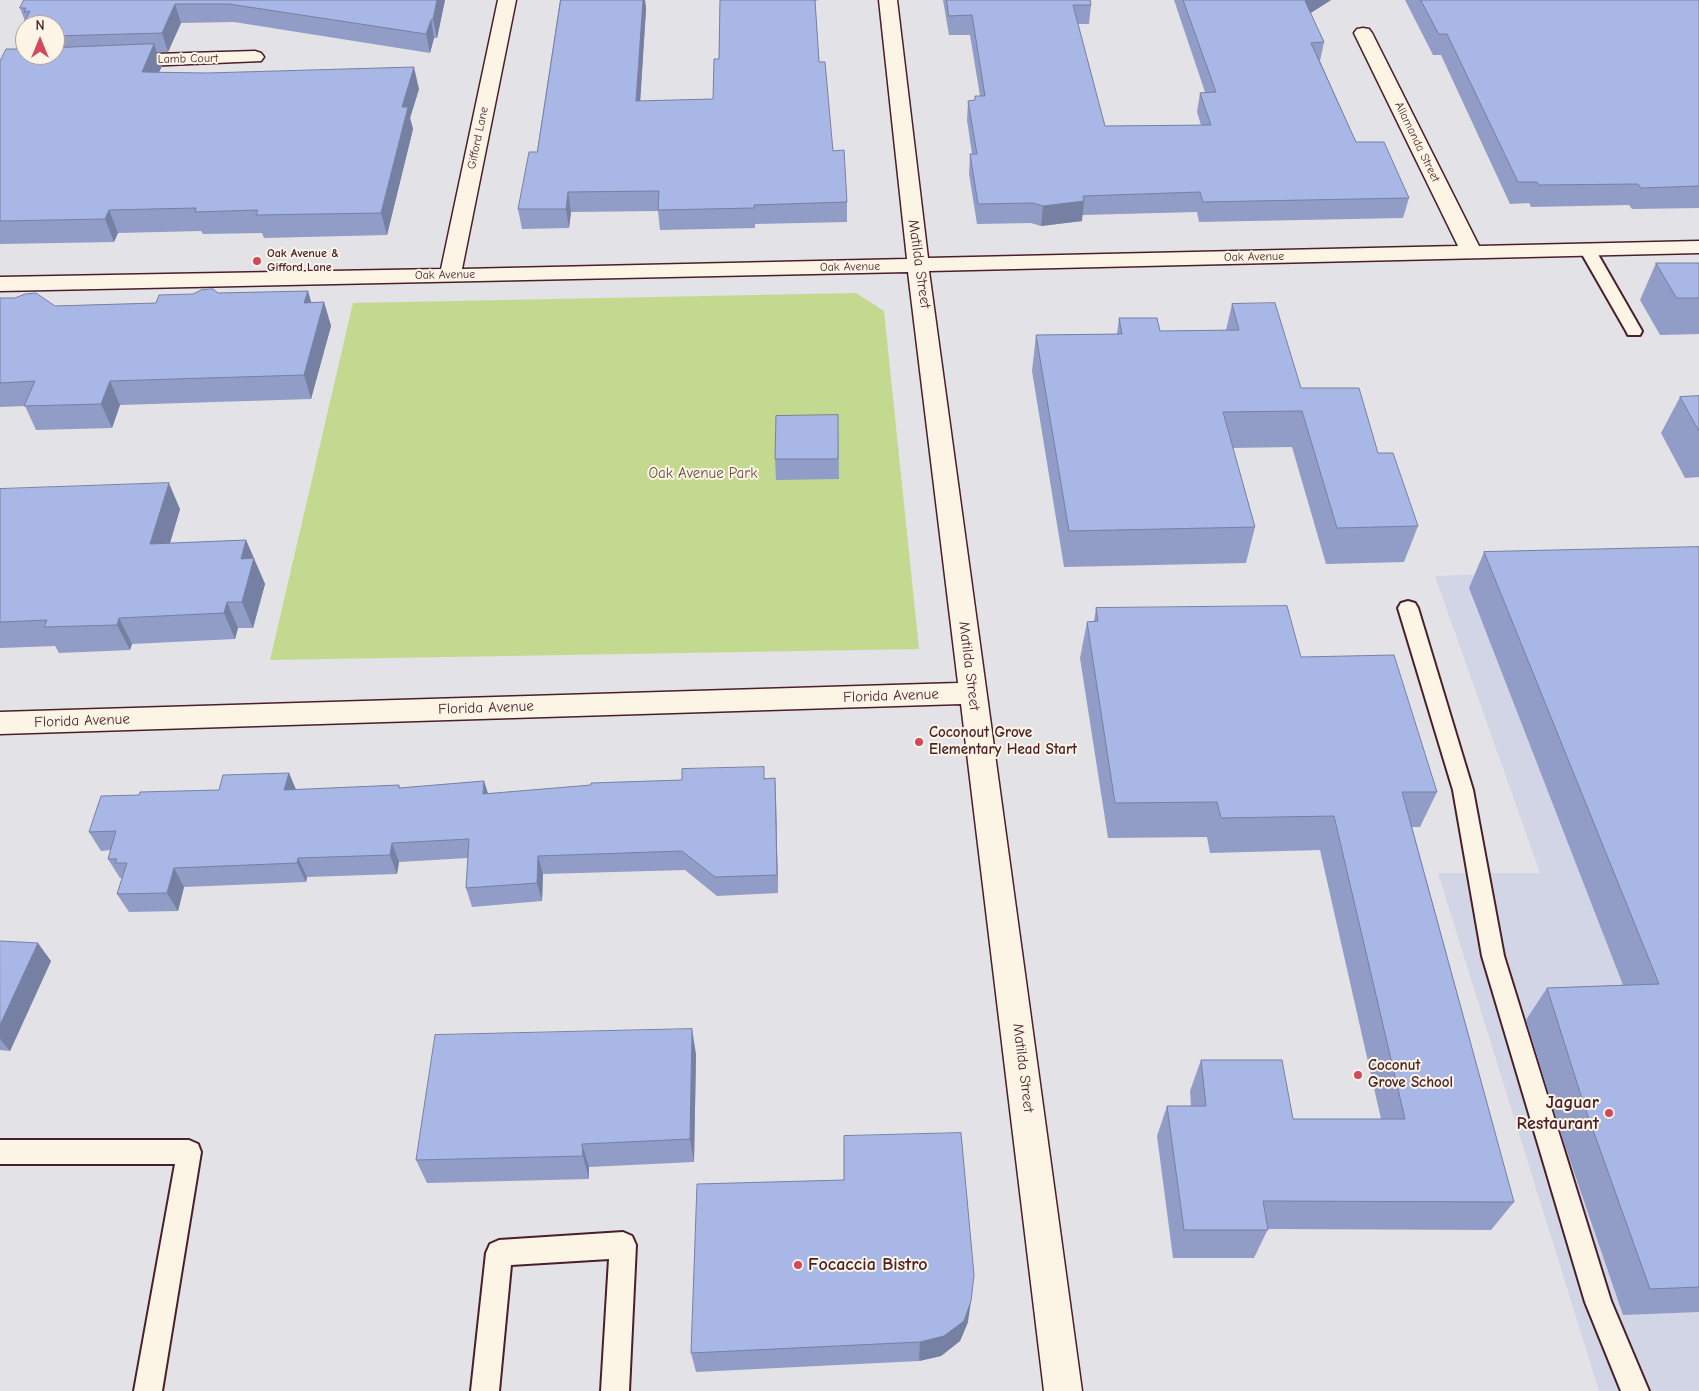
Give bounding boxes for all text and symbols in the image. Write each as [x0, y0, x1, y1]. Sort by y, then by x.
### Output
north arrow [15, 15, 65, 65]
text: N [35, 17, 45, 34]
street label: Lamb Court [158, 51, 218, 67]
street label: Allamanda Street [1391, 99, 1443, 185]
street label: Gifford Lane [464, 105, 492, 171]
street label: Matilda Street [904, 218, 934, 310]
place label: Oak Avenue & Gifford Lane [267, 247, 339, 275]
street label: Oak Avenue [1224, 249, 1284, 265]
marker: Oak Avenue & Gifford Lane [251, 255, 263, 267]
street label: Oak Avenue [820, 259, 880, 275]
street label: Oak Avenue [415, 267, 475, 283]
park label: Oak Avenue Park [648, 465, 758, 483]
street label: Matilda Street [955, 620, 983, 712]
street label: Florida Avenue [843, 685, 939, 707]
street label: Florida Avenue [438, 697, 534, 719]
street label: Florida Avenue [34, 710, 130, 732]
place label: Coconout Grove Elementary Head Start [929, 724, 1077, 759]
marker: Coconout Grove Elementary Head Start [913, 736, 925, 748]
street label: Matilda Street [1009, 1022, 1037, 1114]
place label: Coconut Grove School [1368, 1057, 1453, 1092]
marker: Coconut Grove School [1352, 1069, 1364, 1081]
place label: Jaguar Restaurant [1517, 1092, 1599, 1134]
marker: Jaguar Restaurant [1603, 1107, 1615, 1119]
place label: Focaccia Bistro [808, 1254, 927, 1276]
marker: Focaccia Bistro [792, 1259, 804, 1271]

